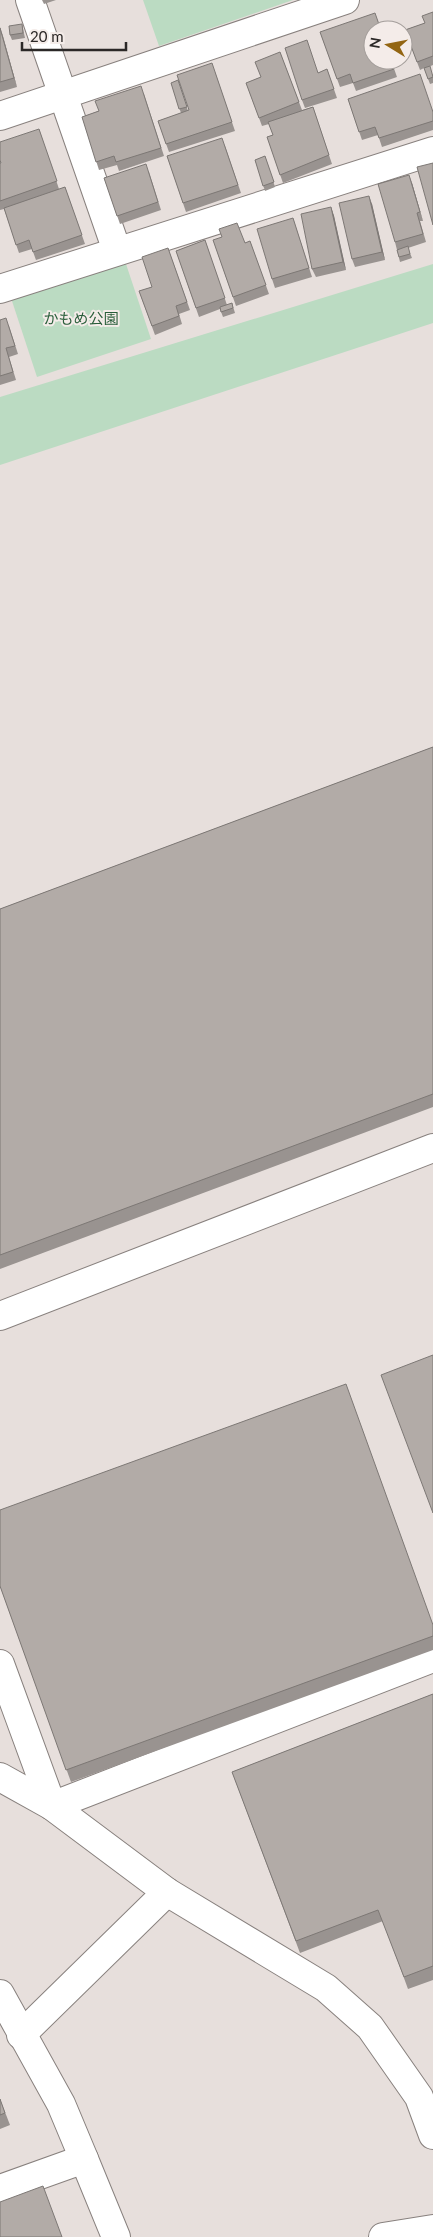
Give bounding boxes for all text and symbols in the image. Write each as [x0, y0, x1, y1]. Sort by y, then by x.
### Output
scale bar [22, 20, 126, 52]
north arrow [363, 20, 413, 70]
text: 20 m [30, 27, 64, 45]
text: N [365, 36, 384, 49]
park label: かもめ公園 [43, 309, 119, 327]

